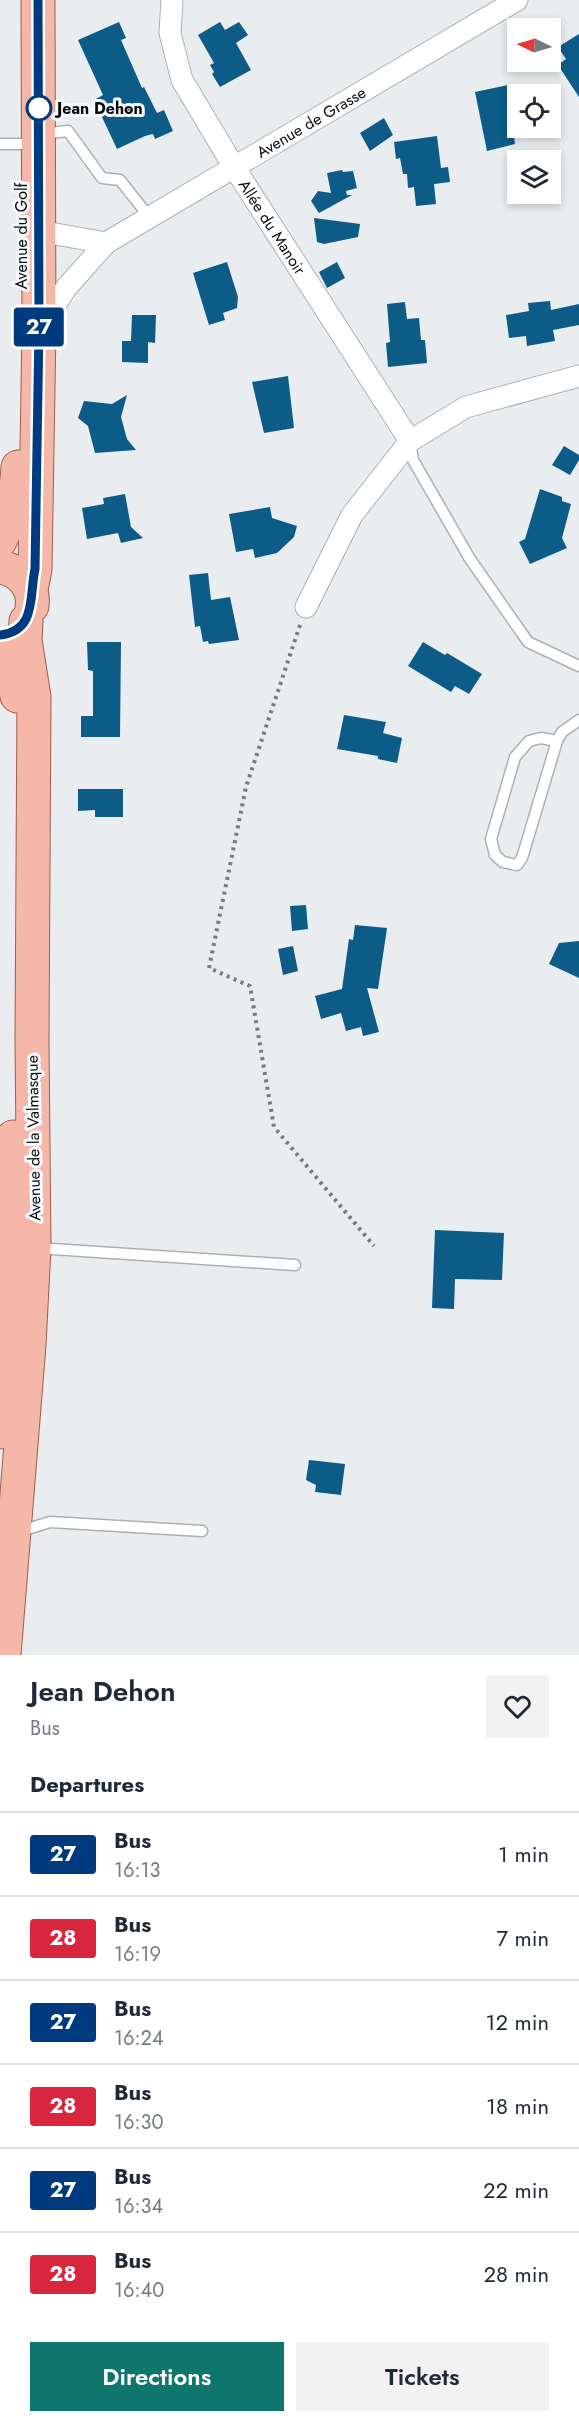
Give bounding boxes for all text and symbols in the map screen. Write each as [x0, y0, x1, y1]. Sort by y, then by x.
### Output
north arrow [507, 18, 561, 72]
map controls [507, 18, 561, 204]
street label: Avenue de Grasse [252, 81, 370, 164]
button: locate [507, 84, 561, 138]
marker: Jean Dehon [26, 95, 52, 121]
place label: Jean Dehon [54, 97, 143, 120]
button: layers [507, 150, 561, 204]
street label: Allée du Manoir [233, 175, 311, 280]
street label: Avenue du Golf [10, 182, 33, 289]
line badge: 27 [12, 308, 66, 346]
text: 27 [26, 312, 52, 342]
street label: Avenue de la Valmasque [21, 1055, 46, 1221]
text: Jean Dehon [30, 1671, 176, 1712]
button: heart [486, 1675, 549, 1738]
text: Bus [30, 1714, 60, 1743]
text: Departures [30, 1768, 144, 1800]
text: Bus [114, 1824, 151, 1856]
text: 1 min [498, 1838, 549, 1870]
text: 27 [50, 1839, 76, 1869]
text: 16:13 [114, 1856, 160, 1885]
text: Bus [114, 1908, 151, 1940]
text: 7 min [496, 1922, 549, 1954]
text: 28 [50, 1923, 76, 1953]
text: 16:19 [114, 1940, 161, 1969]
text: Bus [114, 1992, 151, 2024]
text: 12 min [486, 2006, 549, 2038]
text: 27 [50, 2007, 76, 2037]
text: 16:24 [114, 2024, 164, 2053]
text: Bus [114, 2076, 151, 2108]
text: 18 min [486, 2090, 549, 2122]
text: 28 [50, 2091, 76, 2121]
text: 16:30 [114, 2108, 163, 2137]
text: Bus [114, 2160, 151, 2192]
text: 22 min [483, 2174, 549, 2206]
text: 27 [50, 2175, 76, 2205]
text: 16:34 [114, 2192, 163, 2221]
text: Bus [114, 2244, 151, 2276]
text: 28 min [483, 2258, 549, 2290]
text: 28 [50, 2259, 76, 2289]
text: 16:40 [114, 2276, 164, 2305]
button: Directions [30, 2342, 284, 2411]
button: Tickets [296, 2342, 549, 2411]

